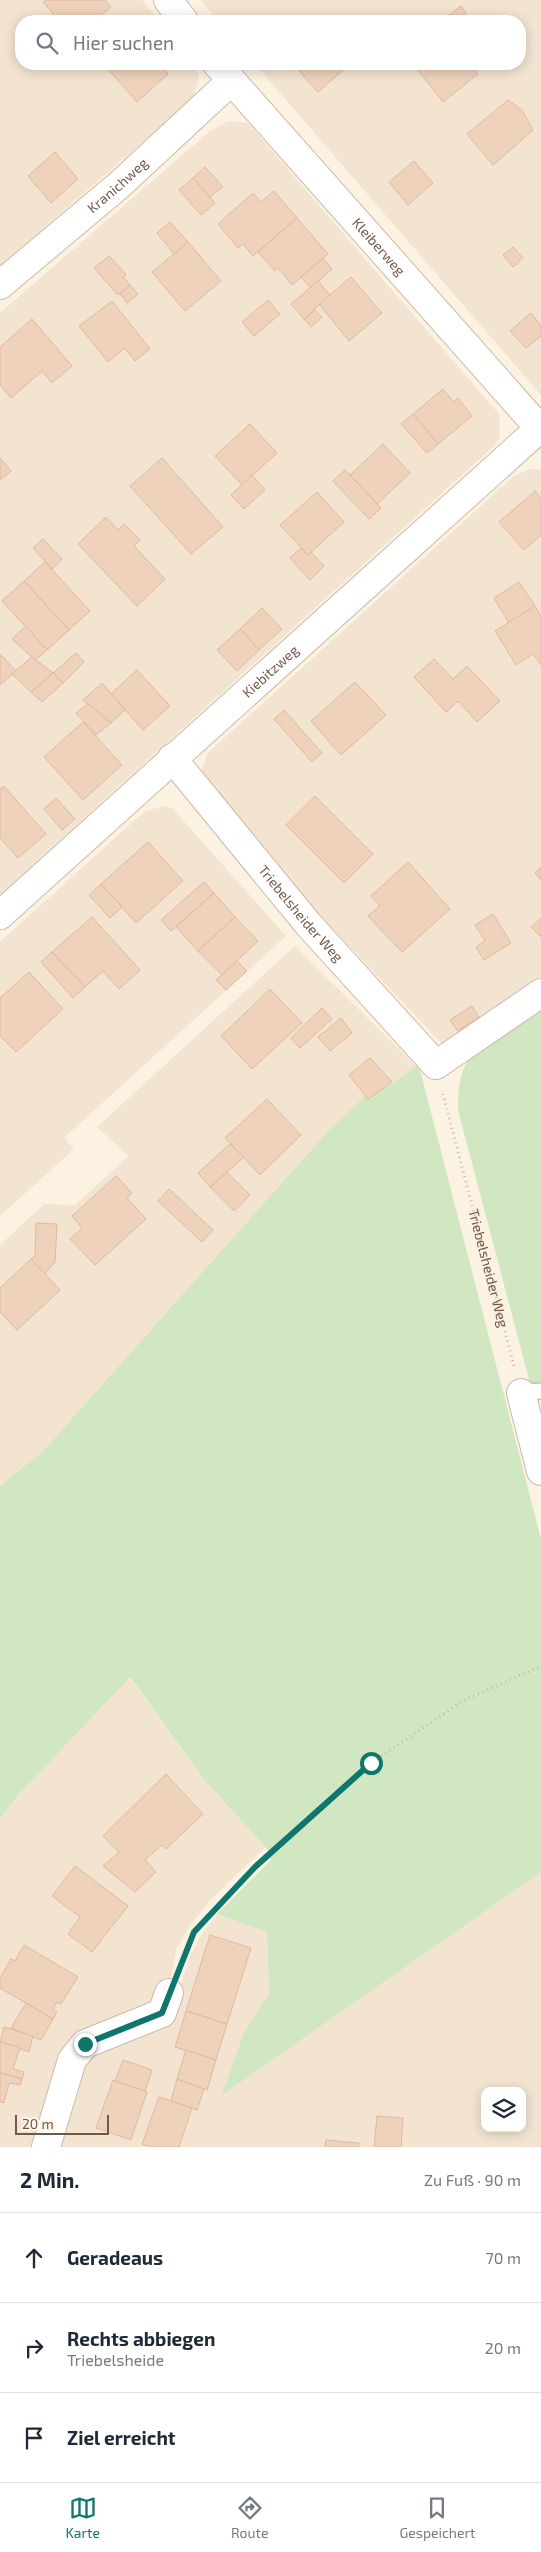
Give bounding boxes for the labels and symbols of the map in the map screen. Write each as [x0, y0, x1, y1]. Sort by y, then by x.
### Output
street label: Kranichweg [83, 154, 151, 216]
street label: Kleiberweg [349, 214, 409, 279]
street label: Kiebitzweg [238, 641, 302, 701]
street label: Triebelsheider Weg [255, 861, 347, 965]
street label: Triebelsheider Weg [465, 1207, 513, 1329]
route start [360, 1752, 383, 1775]
route end [74, 2033, 97, 2056]
scale bar [15, 2112, 109, 2135]

